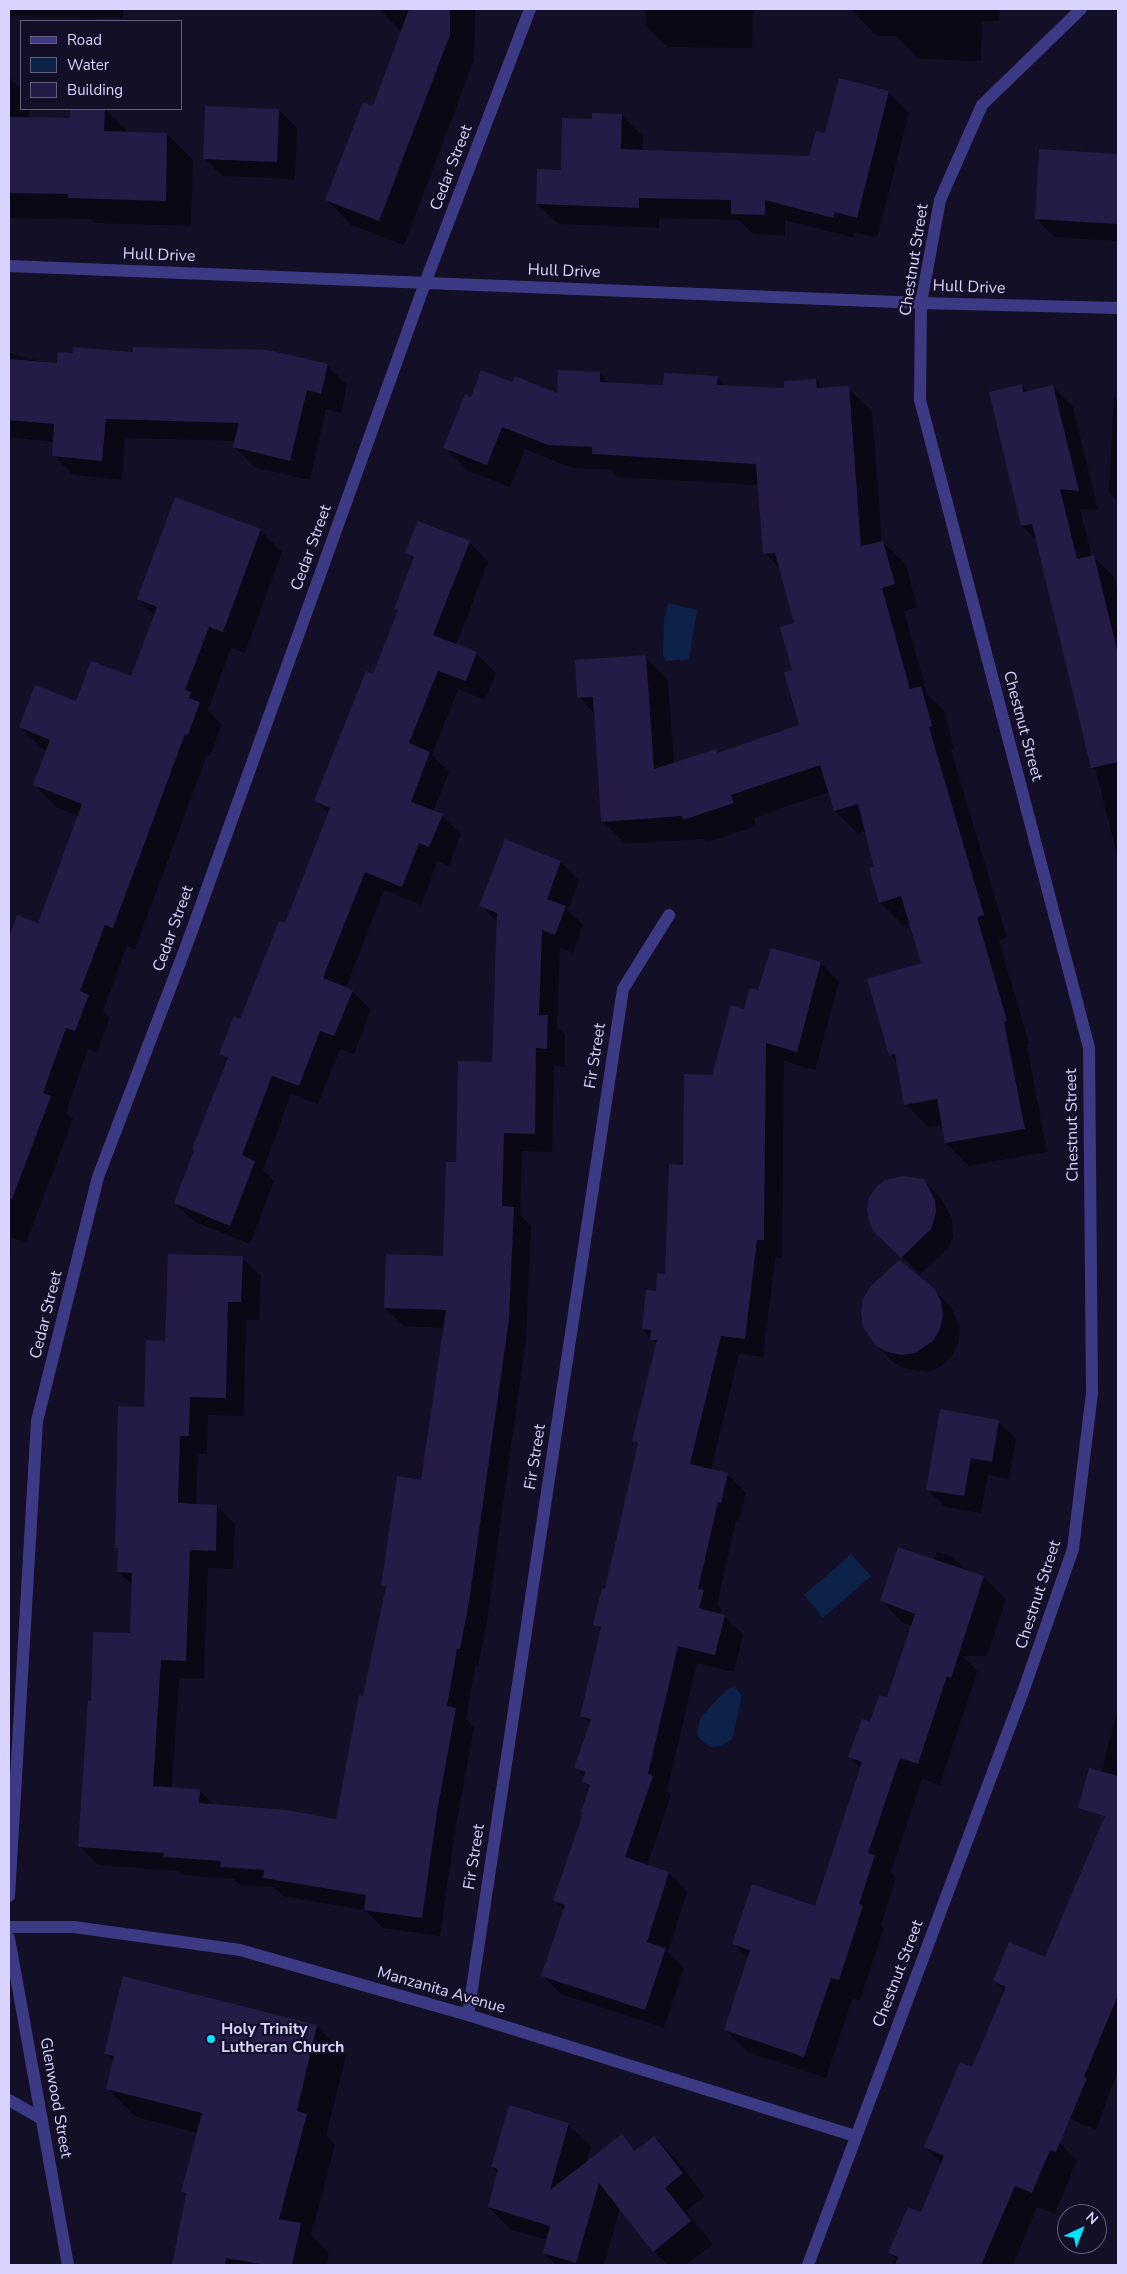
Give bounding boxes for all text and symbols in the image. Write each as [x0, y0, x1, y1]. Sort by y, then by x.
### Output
legend [20, 20, 182, 110]
text: Road [67, 30, 102, 50]
text: Water [67, 55, 109, 75]
text: Building [67, 80, 123, 100]
street label: Cedar Street [427, 123, 477, 213]
street label: Chestnut Street [897, 203, 933, 317]
street label: Hull Drive [122, 245, 196, 267]
street label: Hull Drive [527, 261, 601, 283]
street label: Hull Drive [932, 277, 1006, 299]
street label: Cedar Street [288, 502, 336, 594]
street label: Chestnut Street [998, 669, 1046, 783]
street label: Cedar Street [150, 883, 198, 975]
street label: Fir Street [581, 1022, 611, 1090]
street label: Chestnut Street [1062, 1068, 1084, 1182]
street label: Cedar Street [27, 1269, 67, 1361]
street label: Fir Street [521, 1423, 551, 1491]
street label: Chestnut Street [1012, 1538, 1066, 1652]
street label: Fir Street [460, 1823, 490, 1891]
street label: Chestnut Street [870, 1918, 928, 2030]
street label: Manzanita Avenue [375, 1964, 507, 2018]
place label: Holy Trinity Lutheran Church [221, 2020, 344, 2058]
marker: Holy Trinity Lutheran Church [205, 2033, 217, 2045]
street label: Glenwood Street [35, 2036, 75, 2160]
north arrow [1057, 2204, 1107, 2254]
text: N [1082, 2208, 1102, 2229]

